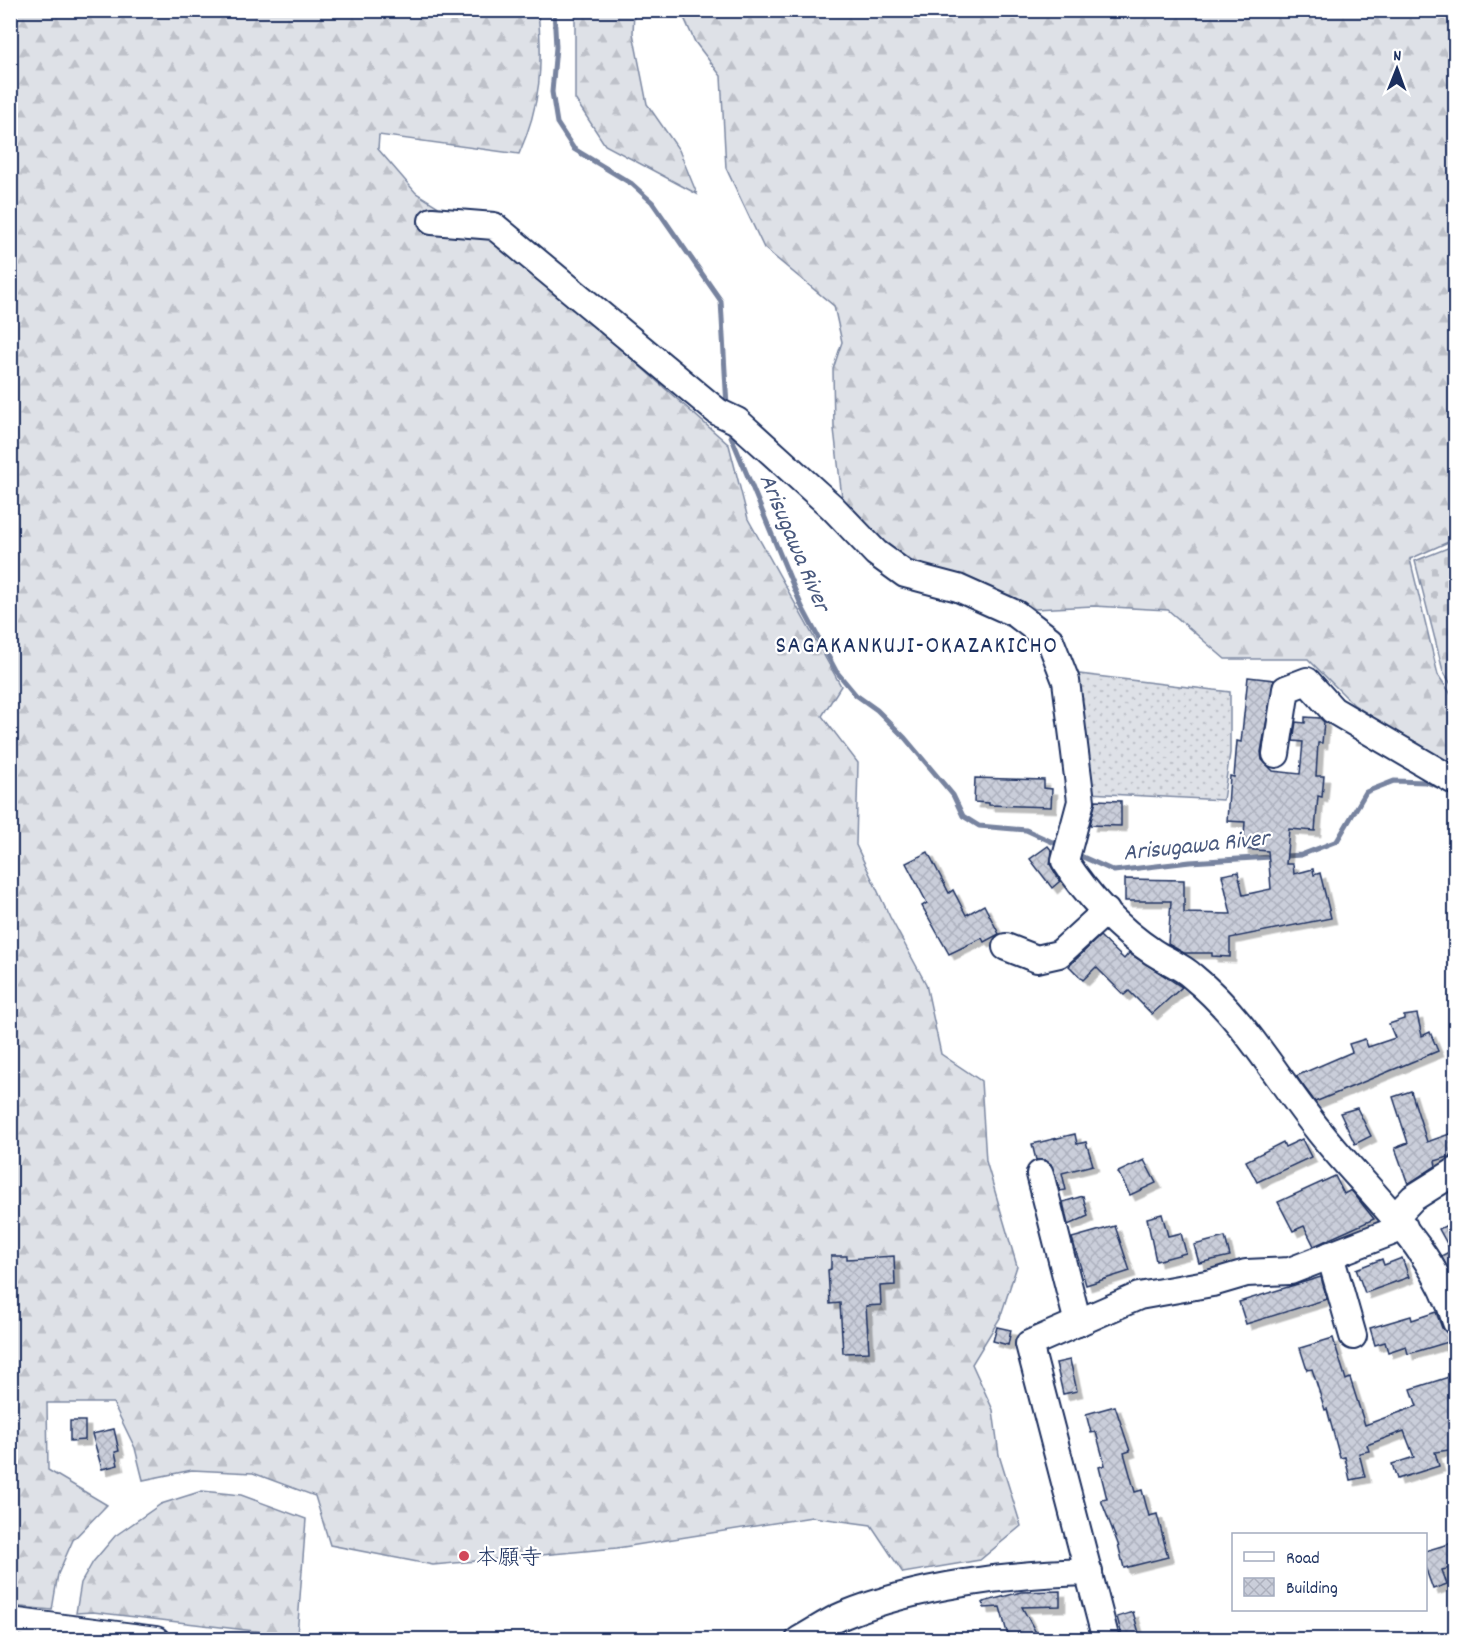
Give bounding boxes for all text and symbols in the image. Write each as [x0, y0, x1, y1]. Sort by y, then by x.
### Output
north arrow [1367, 39, 1427, 99]
text: N [1393, 45, 1401, 68]
water label: Arisugawa River [749, 469, 839, 620]
district label: SAGAKANKUJI-OKAZAKICHO [775, 630, 1059, 664]
water label: Arisugawa River [1122, 822, 1274, 872]
legend [1232, 1533, 1427, 1611]
place label: 本願寺 [476, 1544, 542, 1575]
text: Road [1286, 1547, 1320, 1572]
marker: 本願寺 [457, 1549, 471, 1563]
text: Building [1286, 1577, 1338, 1602]

